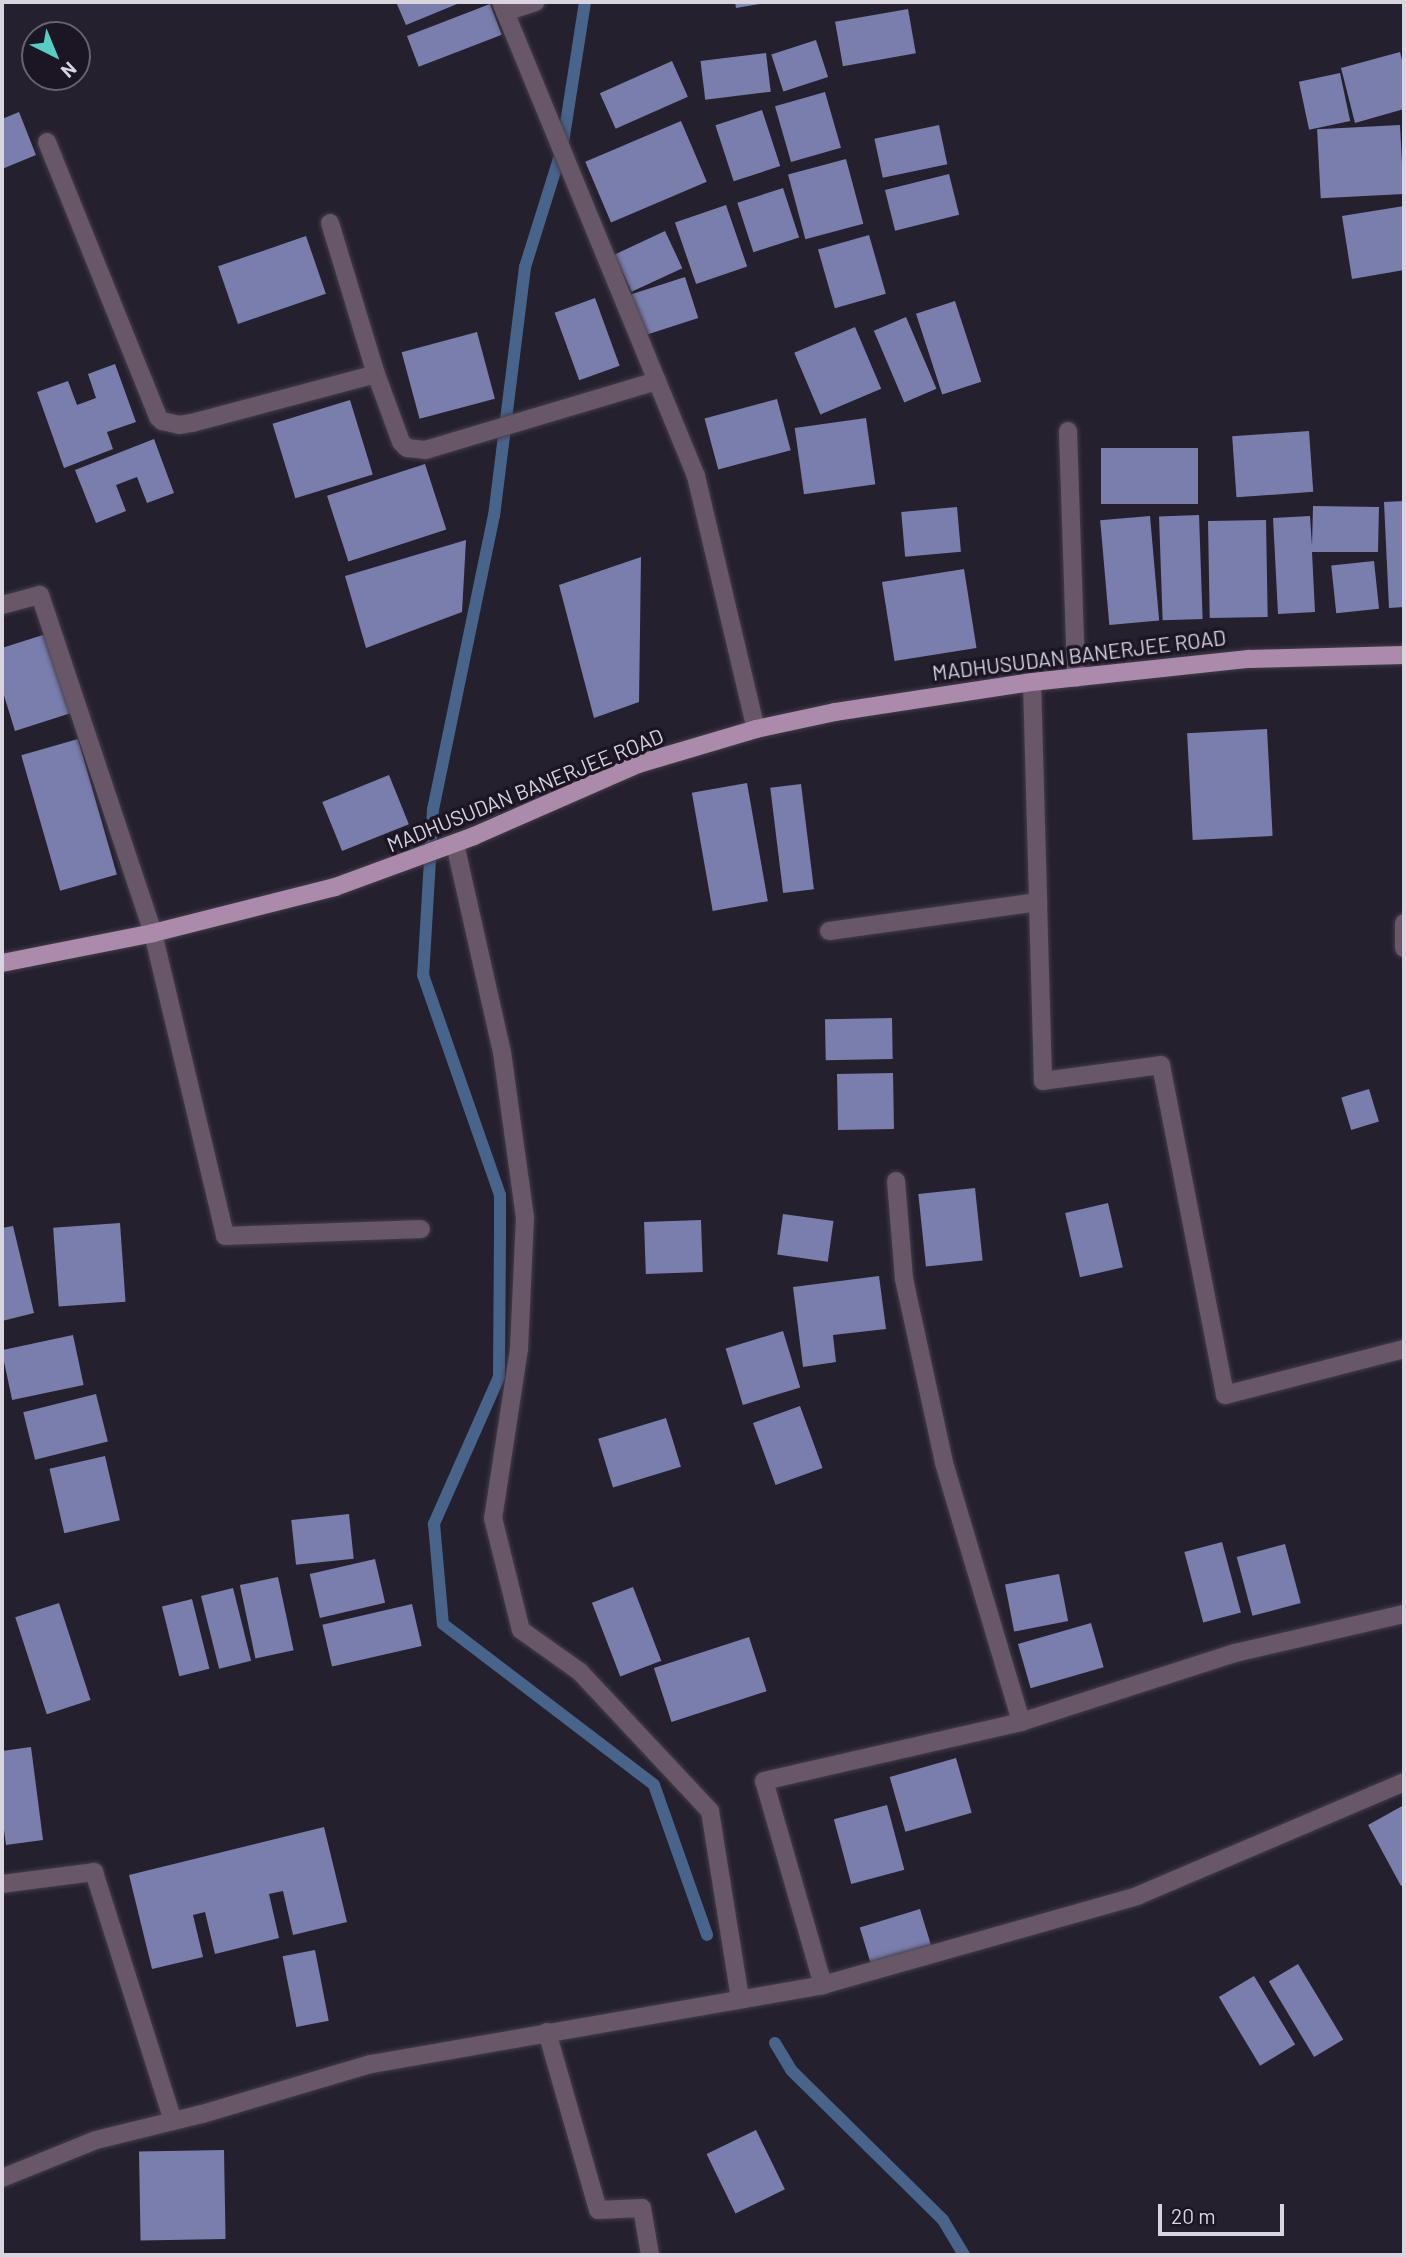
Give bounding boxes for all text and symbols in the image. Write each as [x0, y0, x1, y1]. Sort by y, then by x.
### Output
north arrow [21, 21, 91, 91]
text: N [57, 58, 82, 83]
street label: MADHUSUDAN BANERJEE ROAD [931, 624, 1227, 686]
street label: MADHUSUDAN BANERJEE ROAD [383, 723, 667, 857]
scale bar [1161, 2190, 1287, 2234]
text: 20 m [1171, 2203, 1216, 2228]

